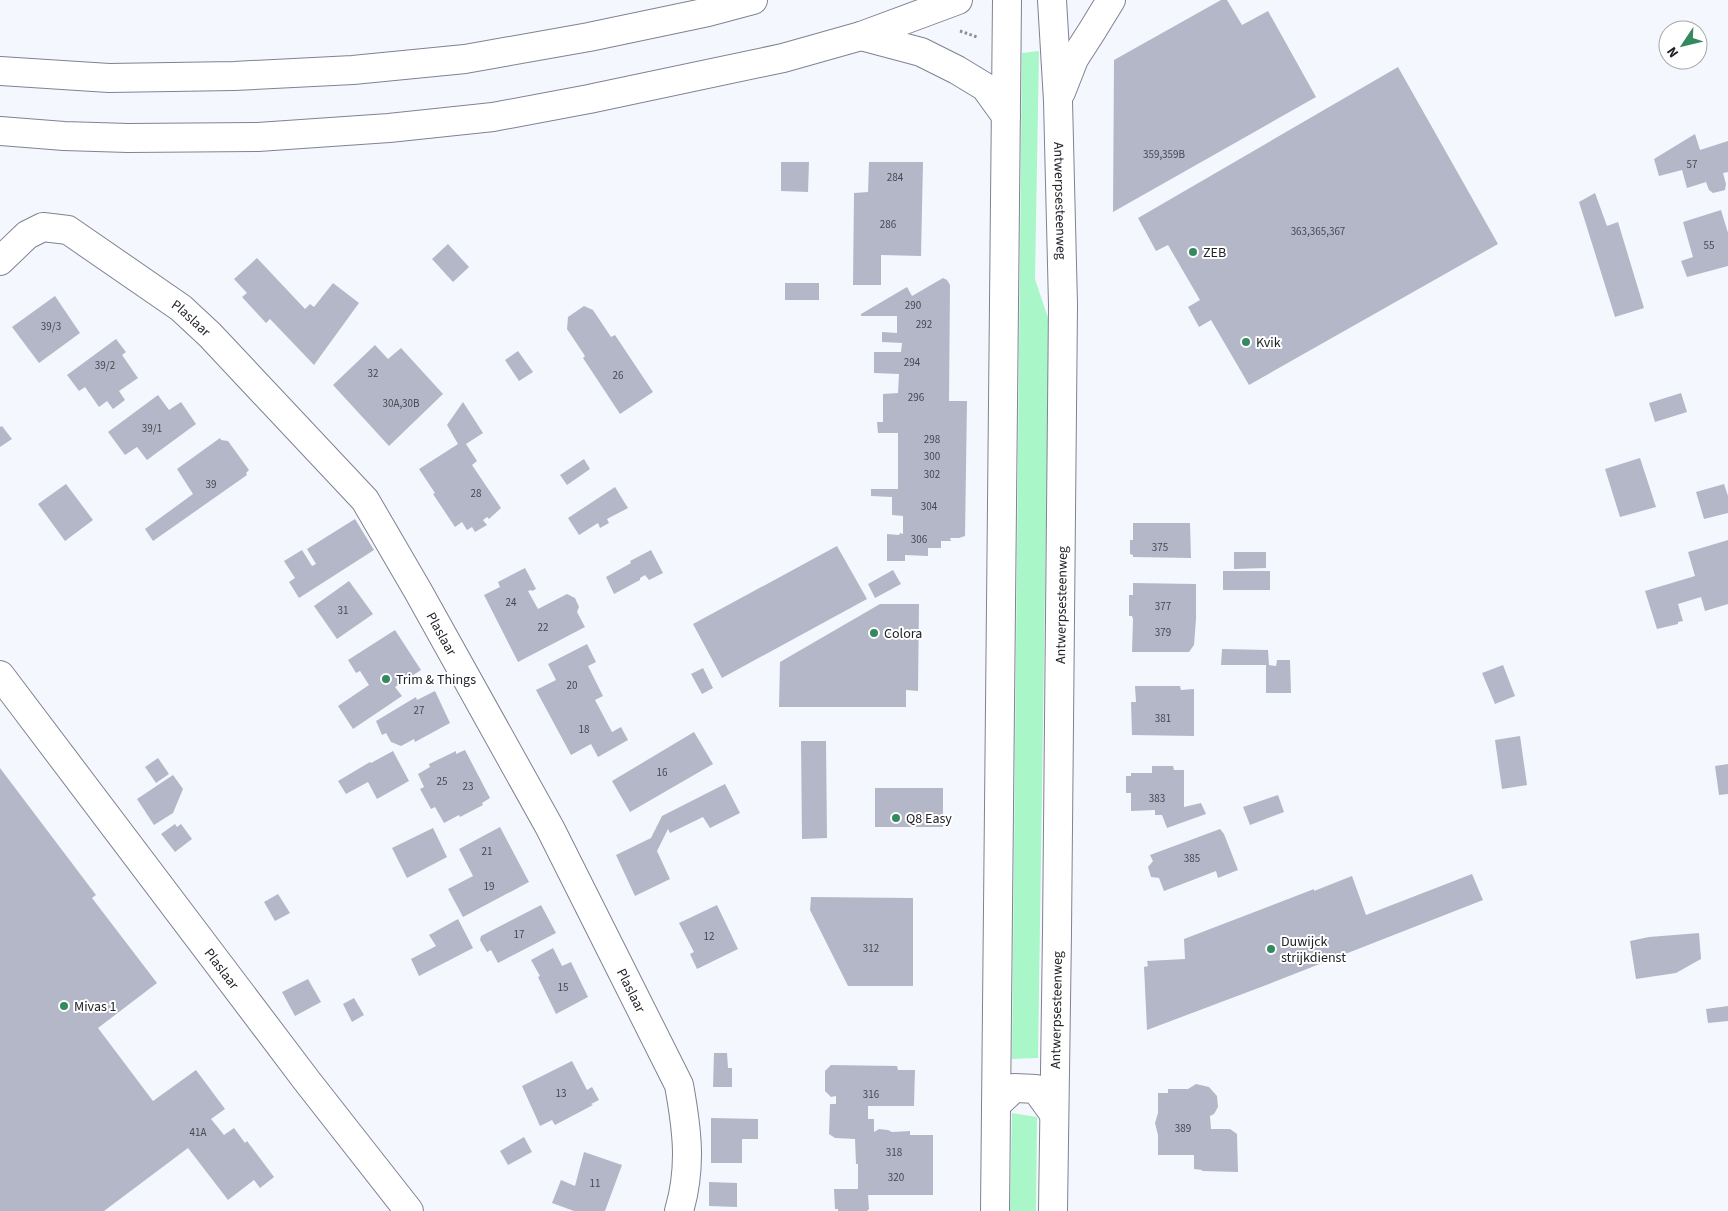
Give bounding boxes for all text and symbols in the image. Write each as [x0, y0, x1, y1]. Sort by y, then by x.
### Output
north arrow [1658, 20, 1708, 70]
text: N [1662, 42, 1684, 61]
street label: Antwerpsesteenweg [1048, 142, 1071, 260]
house number: 359,359B [1143, 147, 1186, 162]
house number: 57 [1687, 157, 1697, 172]
house number: 284 [887, 170, 904, 185]
house number: 286 [880, 217, 897, 232]
house number: 363,365,367 [1291, 224, 1345, 239]
house number: 55 [1704, 238, 1714, 253]
place label: ZEB [1203, 243, 1226, 263]
marker: ZEB [1187, 246, 1199, 258]
street label: Plaslaar [167, 295, 215, 342]
house number: 290 [905, 298, 921, 313]
house number: 292 [916, 317, 932, 332]
house number: 39/3 [41, 319, 61, 334]
place label: Kvik [1256, 333, 1281, 353]
marker: Kvik [1240, 336, 1252, 348]
house number: 294 [904, 355, 921, 370]
house number: 39/2 [95, 358, 115, 373]
house number: 32 [368, 366, 378, 381]
house number: 26 [613, 368, 624, 383]
house number: 296 [908, 390, 925, 405]
house number: 30A,30B [382, 396, 420, 411]
house number: 39/1 [142, 421, 162, 436]
house number: 298 [924, 432, 941, 447]
house number: 300 [924, 449, 940, 464]
house number: 302 [924, 467, 940, 482]
house number: 39 [206, 477, 216, 492]
house number: 28 [471, 486, 482, 501]
house number: 304 [921, 499, 938, 514]
house number: 306 [911, 532, 928, 547]
house number: 375 [1152, 540, 1168, 555]
street label: Antwerpsesteenweg [1051, 546, 1073, 664]
house number: 24 [506, 595, 517, 610]
house number: 377 [1155, 599, 1171, 614]
house number: 31 [338, 603, 348, 618]
street label: Plaslaar [421, 609, 461, 660]
house number: 22 [538, 620, 548, 635]
place label: Colora [884, 624, 922, 644]
house number: 379 [1155, 625, 1171, 640]
marker: Colora [868, 627, 880, 639]
place label: Trim & Things [396, 670, 476, 690]
marker: Trim & Things [380, 673, 392, 685]
house number: 20 [567, 678, 577, 693]
house number: 27 [414, 703, 424, 718]
house number: 381 [1155, 711, 1171, 726]
house number: 18 [579, 722, 590, 737]
house number: 16 [657, 765, 668, 780]
house number: 25 [437, 774, 447, 789]
house number: 23 [463, 779, 473, 794]
house number: 383 [1149, 791, 1165, 806]
place label: Q8 Easy [906, 809, 952, 829]
marker: Q8 Easy [890, 812, 902, 824]
house number: 21 [482, 844, 492, 859]
house number: 385 [1184, 851, 1200, 866]
house number: 19 [484, 879, 494, 894]
house number: 17 [514, 927, 524, 942]
house number: 12 [704, 929, 714, 944]
place label: Duwijck strijkdienst [1281, 932, 1346, 968]
house number: 312 [863, 941, 879, 956]
marker: Duwijck strijkdienst [1265, 943, 1277, 955]
street label: Plaslaar [199, 944, 243, 994]
street label: Antwerpsesteenweg [1046, 951, 1068, 1069]
street label: Plaslaar [611, 965, 650, 1016]
house number: 15 [558, 980, 568, 995]
place label: Mivas 1 [74, 997, 117, 1017]
marker: Mivas 1 [58, 1000, 70, 1012]
house number: 13 [556, 1086, 566, 1101]
house number: 316 [863, 1087, 880, 1102]
house number: 389 [1175, 1121, 1191, 1136]
house number: 41A [190, 1125, 206, 1140]
house number: 318 [886, 1145, 903, 1160]
house number: 320 [888, 1170, 904, 1185]
house number: 11 [590, 1176, 600, 1191]

